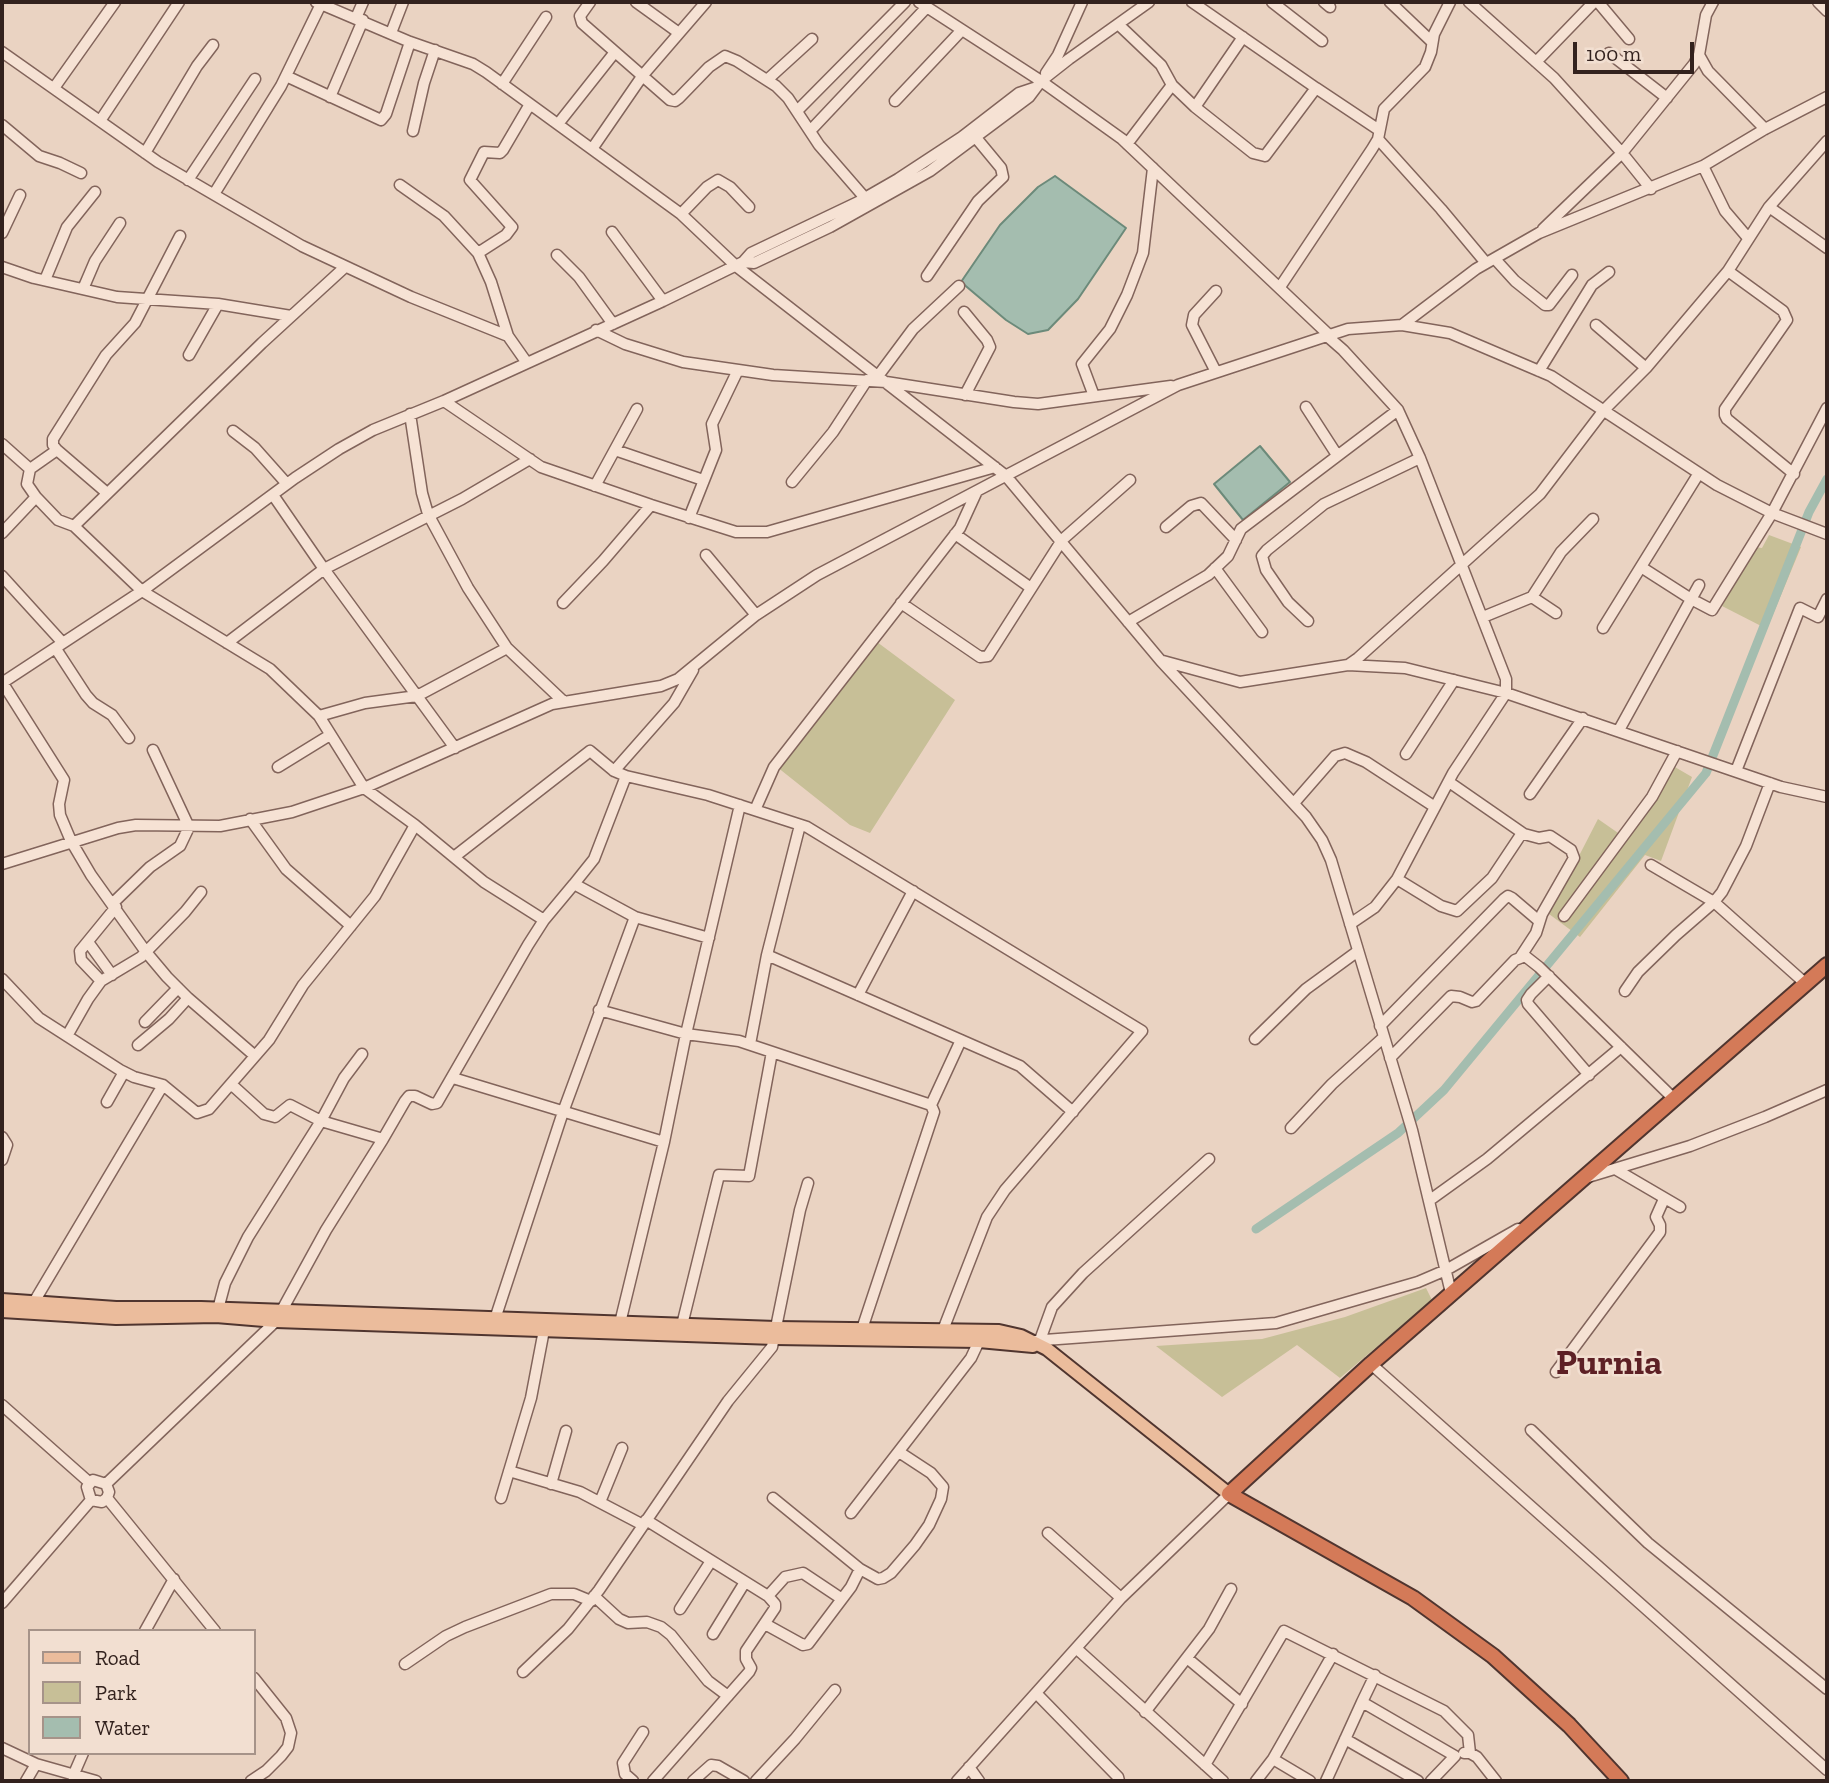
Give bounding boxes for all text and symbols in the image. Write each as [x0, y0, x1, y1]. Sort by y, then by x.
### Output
scale bar [1577, 28, 1698, 72]
text: 100 m [1586, 41, 1641, 66]
district label: Purnia [1556, 1343, 1662, 1385]
legend [28, 1629, 256, 1755]
text: Road [95, 1645, 140, 1670]
text: Park [95, 1680, 137, 1705]
text: Water [95, 1715, 150, 1740]

